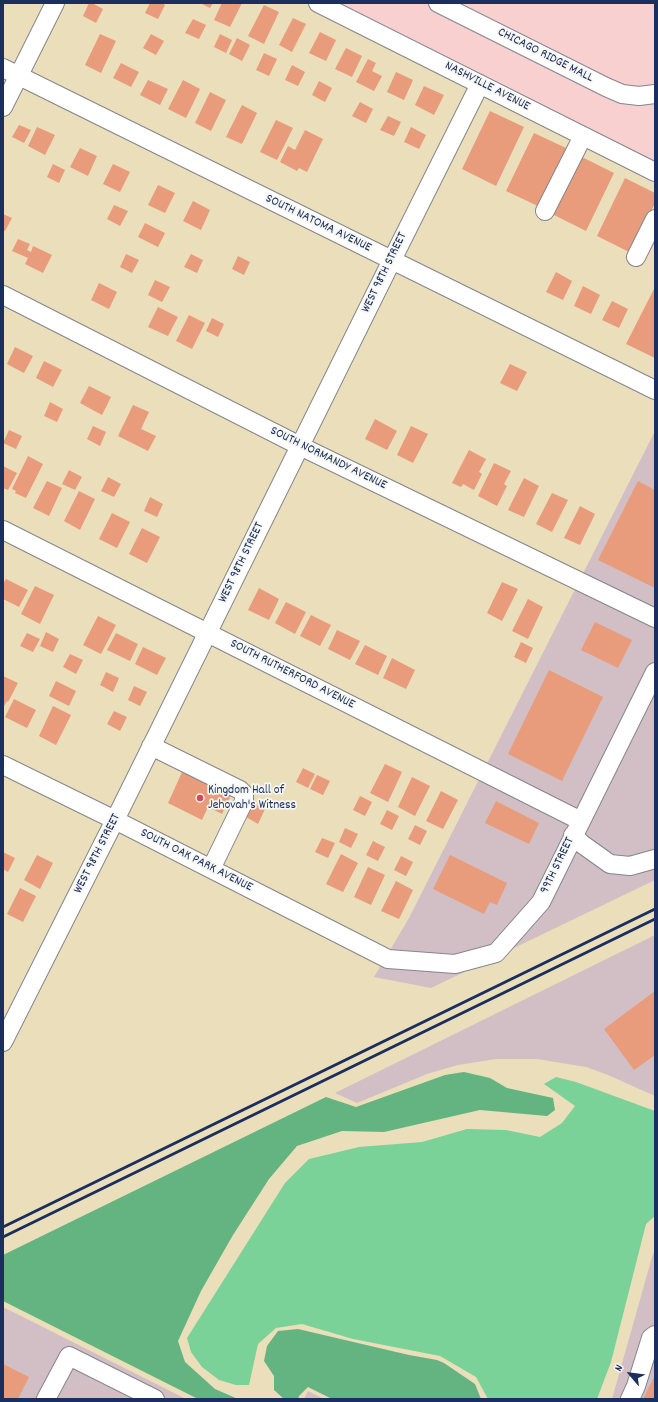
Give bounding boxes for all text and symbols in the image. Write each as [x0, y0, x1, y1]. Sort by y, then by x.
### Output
street label: CHICAGO RIDGE MALL [494, 25, 596, 87]
street label: NASHVILLE AVENUE [442, 59, 532, 115]
street label: SOUTH NATOMA AVENUE [262, 192, 374, 256]
street label: WEST 98TH STREET [359, 230, 411, 316]
street label: SOUTH NORMANDY AVENUE [267, 424, 389, 494]
street label: WEST 98TH STREET [216, 520, 268, 606]
street label: SOUTH RUTHERFORD AVENUE [227, 637, 357, 713]
place label: Kingdom Hall of Jehovah's Witness [208, 783, 296, 814]
marker: Kingdom Hall of Jehovah's Witness [195, 793, 205, 803]
street label: WEST 98TH STREET [71, 811, 125, 897]
street label: SOUTH OAK PARK AVENUE [137, 826, 255, 896]
street label: 99TH STREET [538, 835, 578, 897]
north arrow [610, 1354, 650, 1394]
text: N [611, 1362, 628, 1375]

